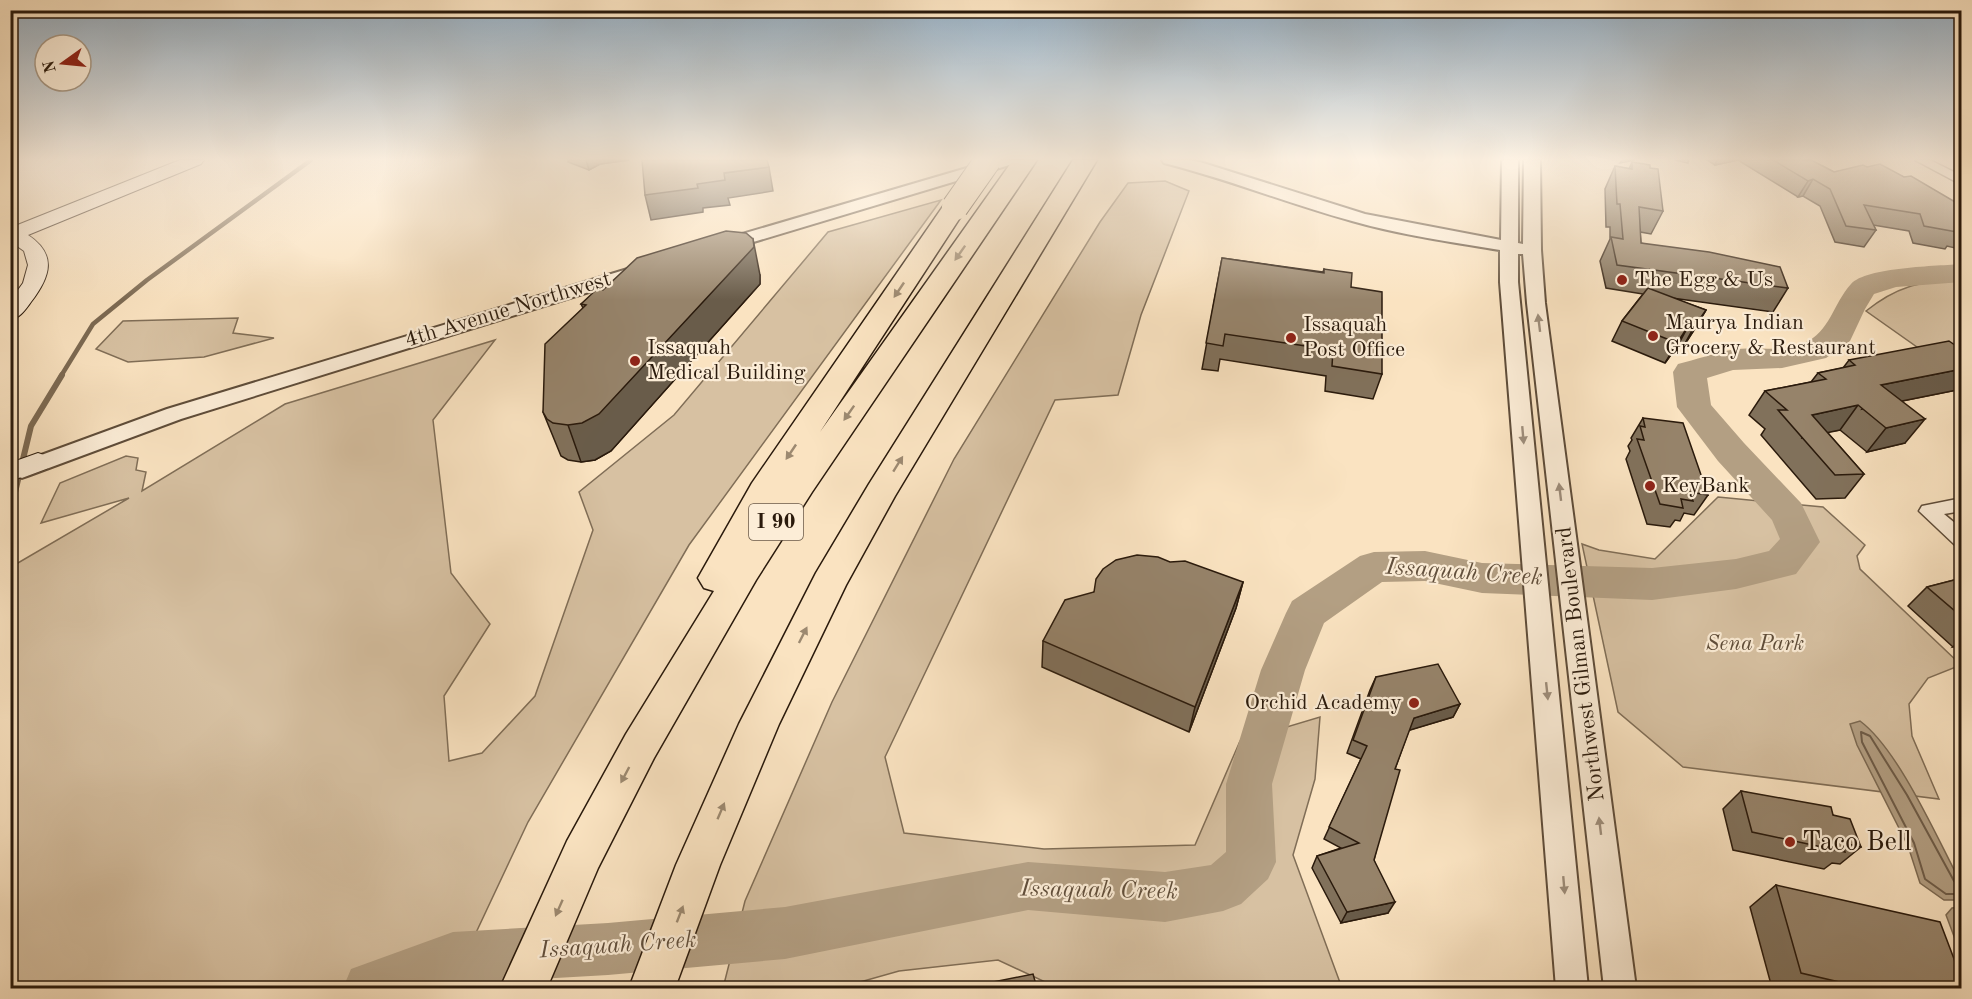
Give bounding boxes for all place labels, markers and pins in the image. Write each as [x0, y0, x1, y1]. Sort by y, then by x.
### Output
place label: The Egg & Us [1634, 269, 1773, 291]
marker: The Egg & Us [1615, 273, 1629, 287]
place label: Maurya Indian Grocery & Restaurant [1665, 312, 1876, 359]
place label: Issaquah Post Office [1303, 314, 1405, 361]
marker: Maurya Indian Grocery & Restaurant [1646, 329, 1660, 343]
marker: Issaquah Post Office [1284, 331, 1298, 345]
place label: Issaquah Medical Building [647, 337, 806, 384]
marker: Issaquah Medical Building [628, 354, 642, 368]
place label: KeyBank [1662, 475, 1750, 497]
marker: KeyBank [1643, 479, 1657, 493]
place label: Orchid Academy [1244, 692, 1402, 714]
marker: Orchid Academy [1407, 696, 1421, 710]
place label: Taco Bell [1802, 829, 1912, 856]
marker: Taco Bell [1783, 835, 1797, 849]

